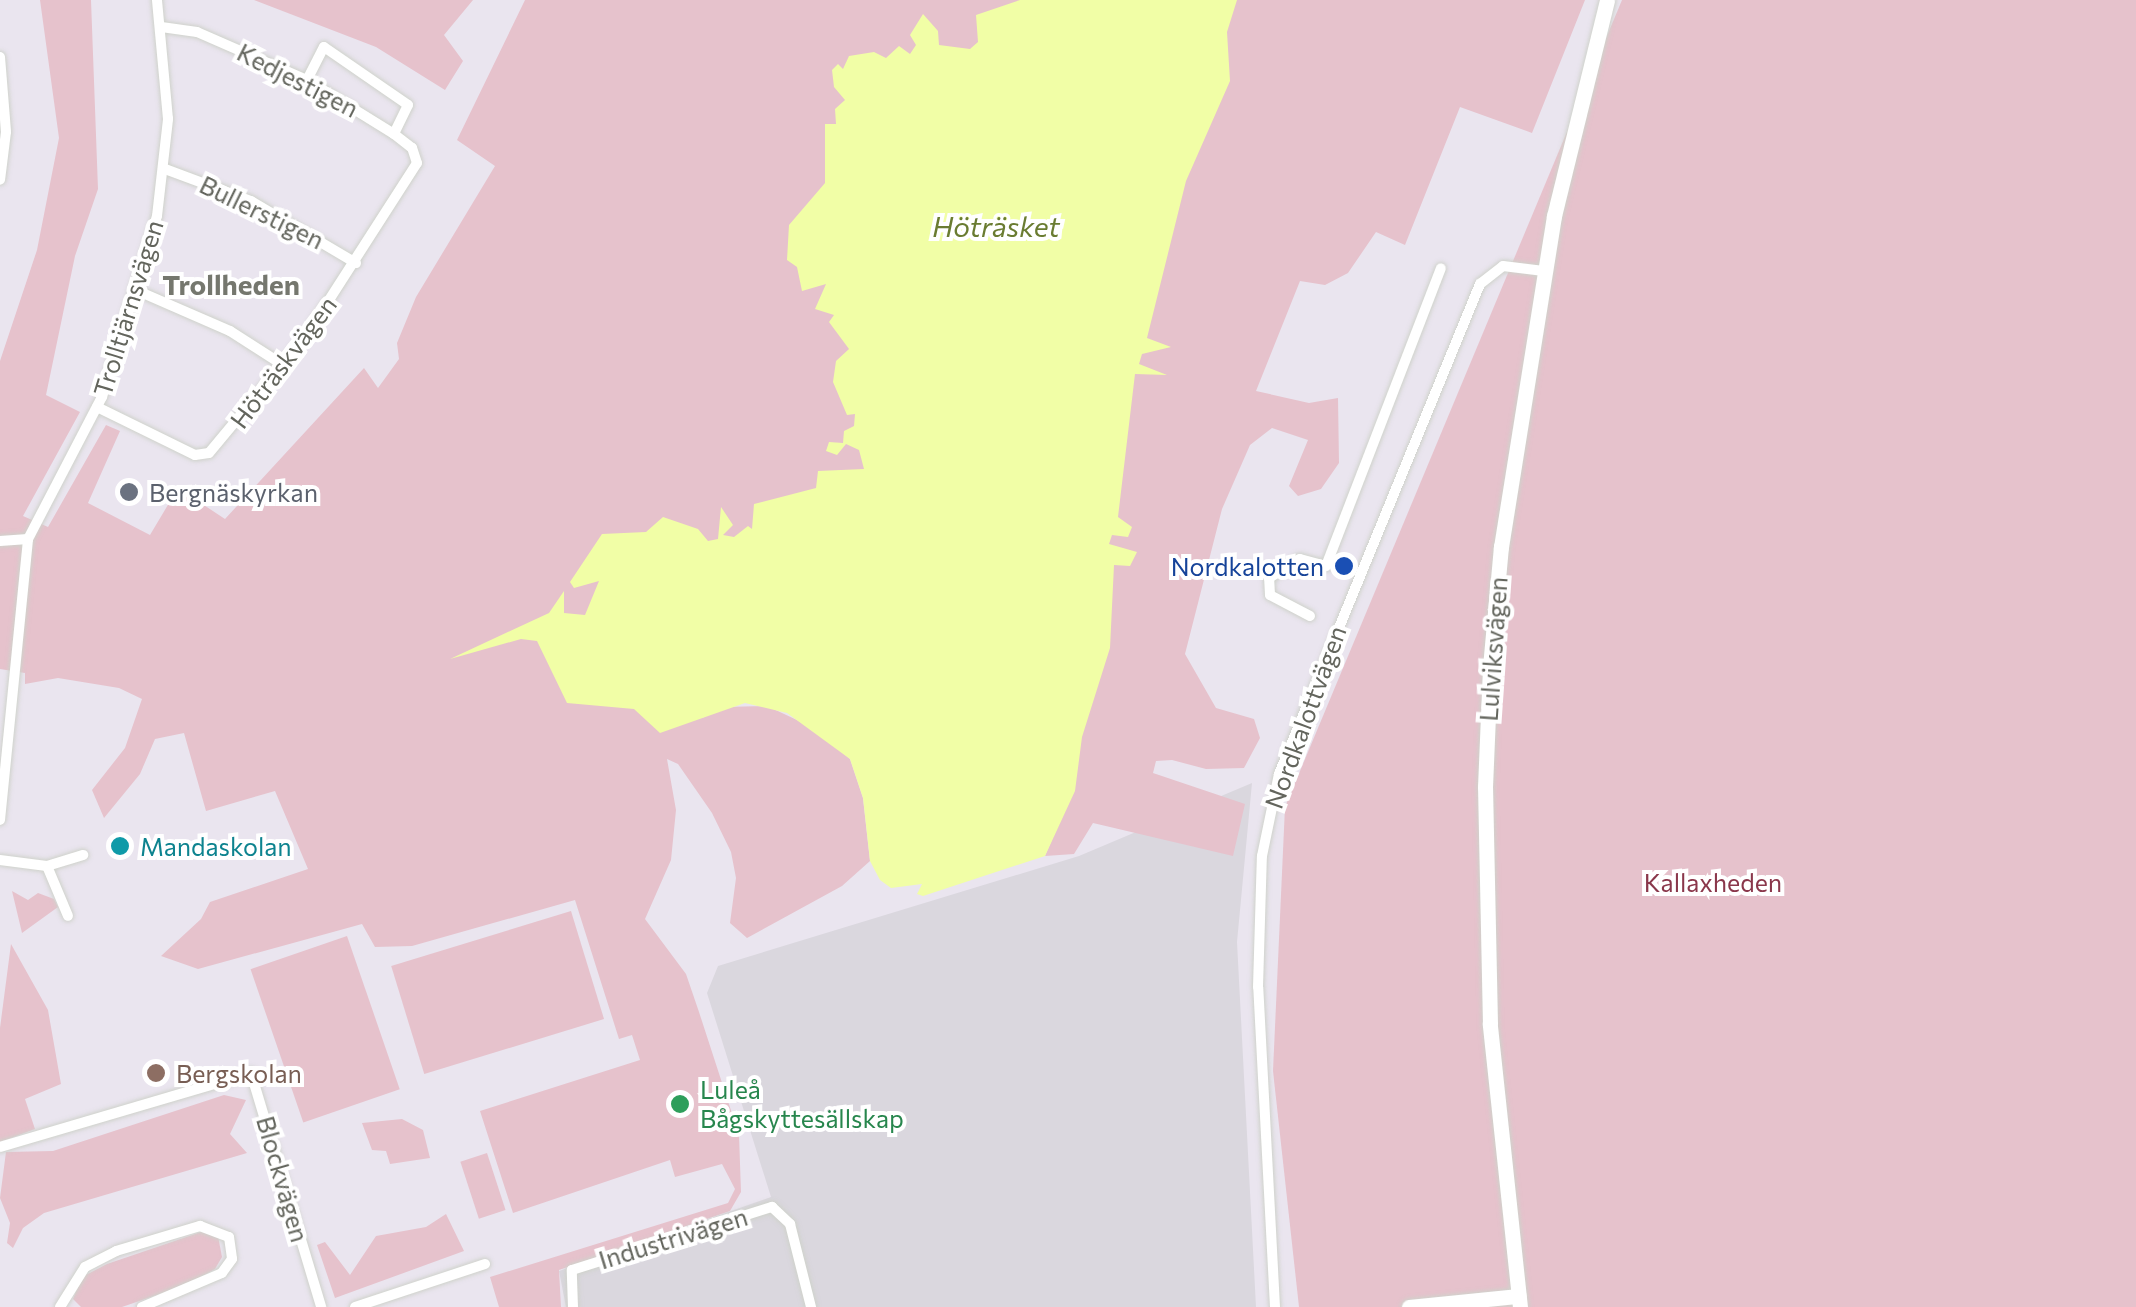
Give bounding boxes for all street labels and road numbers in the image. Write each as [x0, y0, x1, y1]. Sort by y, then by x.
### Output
street label: Kedjestigen [232, 37, 364, 123]
street label: Bullerstigen [195, 169, 329, 255]
street label: Trolltjärnsvägen [87, 216, 169, 400]
street label: Höträskvägen [224, 290, 342, 434]
street label: Lulviksvägen [1473, 576, 1513, 722]
street label: Nordkalottvägen [1258, 621, 1352, 813]
street label: Blockvägen [251, 1113, 315, 1245]
street label: Industrivägen [595, 1201, 751, 1275]

